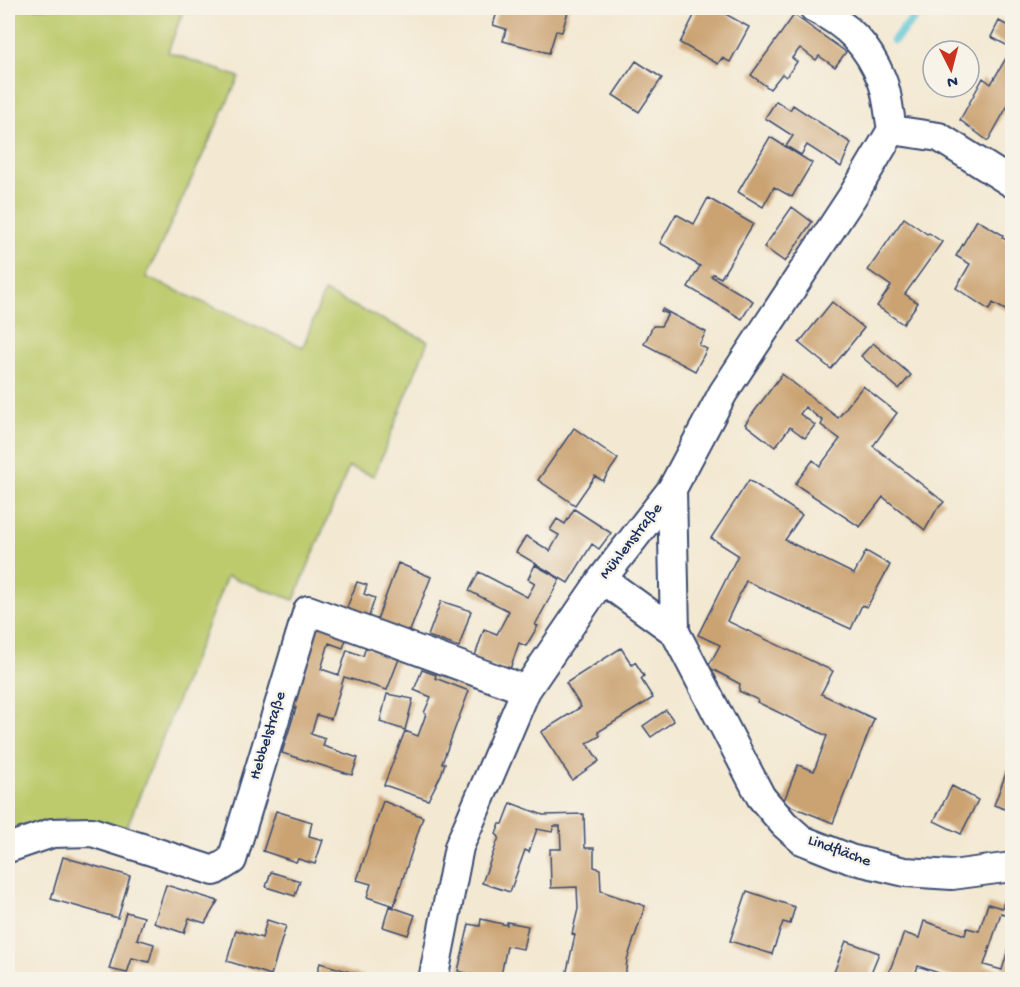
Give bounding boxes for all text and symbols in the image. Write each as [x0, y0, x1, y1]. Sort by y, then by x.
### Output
north arrow [921, 39, 981, 99]
text: N [945, 70, 958, 90]
street label: Mühlenstraße [596, 500, 668, 584]
street label: Hebbelstraße [247, 689, 292, 782]
street label: Lindfläche [805, 832, 874, 872]

